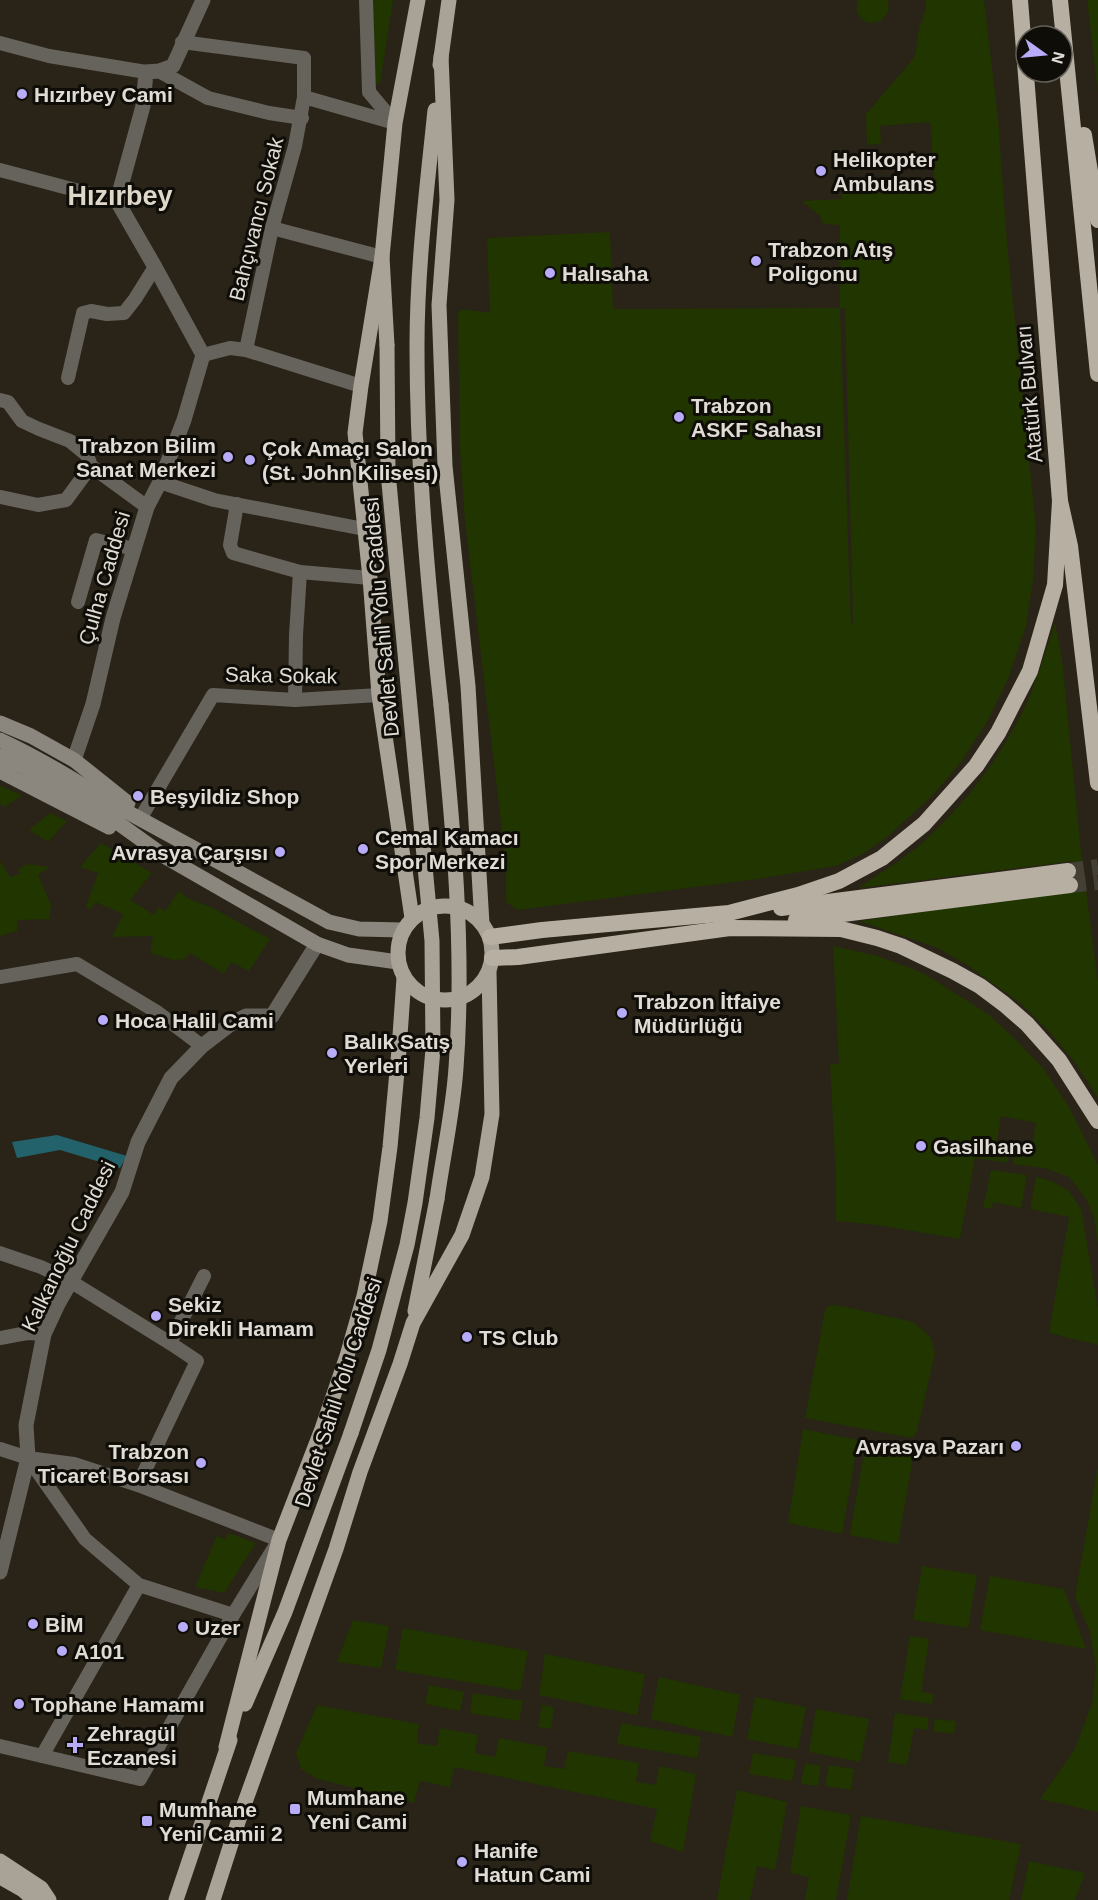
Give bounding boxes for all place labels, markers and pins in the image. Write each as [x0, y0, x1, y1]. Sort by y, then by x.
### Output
place label: Hızırbey Cami [34, 83, 173, 106]
marker: Hızırbey Cami [15, 87, 29, 101]
place label: Helikopter Ambulans [833, 148, 936, 195]
marker: Helikopter Ambulans [814, 164, 828, 178]
place label: Trabzon Atış Poligonu [768, 238, 893, 285]
marker: Trabzon Atış Poligonu [749, 254, 763, 268]
place label: Halısaha [562, 262, 649, 285]
marker: Halısaha [543, 266, 557, 280]
place label: Trabzon ASKF Sahası [691, 394, 822, 441]
marker: Trabzon ASKF Sahası [672, 410, 686, 424]
place label: Trabzon Bilim Sanat Merkezi [76, 434, 216, 481]
place label: Çok Amaçı Salon (St. John Kilisesi) [262, 437, 438, 484]
marker: Trabzon Bilim Sanat Merkezi [221, 450, 235, 464]
marker: Çok Amaçı Salon (St. John Kilisesi) [243, 453, 257, 467]
place label: Beşyildiz Shop [150, 785, 299, 808]
marker: Beşyildiz Shop [131, 789, 145, 803]
place label: Cemal Kamacı Spor Merkezi [375, 826, 519, 873]
place label: Avrasya Çarşısı [111, 841, 268, 864]
marker: Cemal Kamacı Spor Merkezi [356, 842, 370, 856]
marker: Avrasya Çarşısı [273, 845, 287, 859]
place label: Trabzon İtfaiye Müdürlüğü [634, 990, 781, 1037]
marker: Trabzon İtfaiye Müdürlüğü [615, 1006, 629, 1020]
place label: Hoca Halil Cami [115, 1009, 274, 1032]
marker: Hoca Halil Cami [96, 1013, 110, 1027]
place label: Balık Satış Yerleri [344, 1030, 450, 1077]
marker: Balık Satış Yerleri [325, 1046, 339, 1060]
place label: Gasilhane [933, 1135, 1033, 1158]
marker: Gasilhane [914, 1139, 928, 1153]
place label: Sekiz Direkli Hamam [168, 1293, 314, 1340]
marker: Sekiz Direkli Hamam [149, 1309, 163, 1323]
place label: TS Club [479, 1326, 558, 1349]
marker: TS Club [460, 1330, 474, 1344]
place label: Avrasya Pazarı [855, 1435, 1004, 1458]
marker: Avrasya Pazarı [1009, 1439, 1023, 1453]
place label: Trabzon Ticaret Borsası [38, 1440, 189, 1487]
marker: Trabzon Ticaret Borsası [194, 1456, 208, 1470]
place label: BİM [45, 1613, 84, 1636]
place label: Uzer [195, 1616, 241, 1639]
marker: BİM [26, 1617, 40, 1631]
marker: Uzer [176, 1620, 190, 1634]
place label: A101 [74, 1640, 125, 1663]
marker: A101 [55, 1644, 69, 1658]
place label: Tophane Hamamı [31, 1693, 204, 1716]
marker: Tophane Hamamı [12, 1697, 26, 1711]
place label: Zehragül Eczanesi [87, 1722, 177, 1769]
marker: Zehragül Eczanesi [68, 1738, 82, 1752]
place label: Mumhane Yeni Cami [307, 1786, 407, 1833]
place label: Mumhane Yeni Camii 2 [159, 1798, 283, 1845]
marker: Mumhane Yeni Cami [288, 1802, 302, 1816]
marker: Mumhane Yeni Camii 2 [140, 1814, 154, 1828]
place label: Hanife Hatun Cami [474, 1839, 591, 1886]
marker: Hanife Hatun Cami [455, 1855, 469, 1869]

